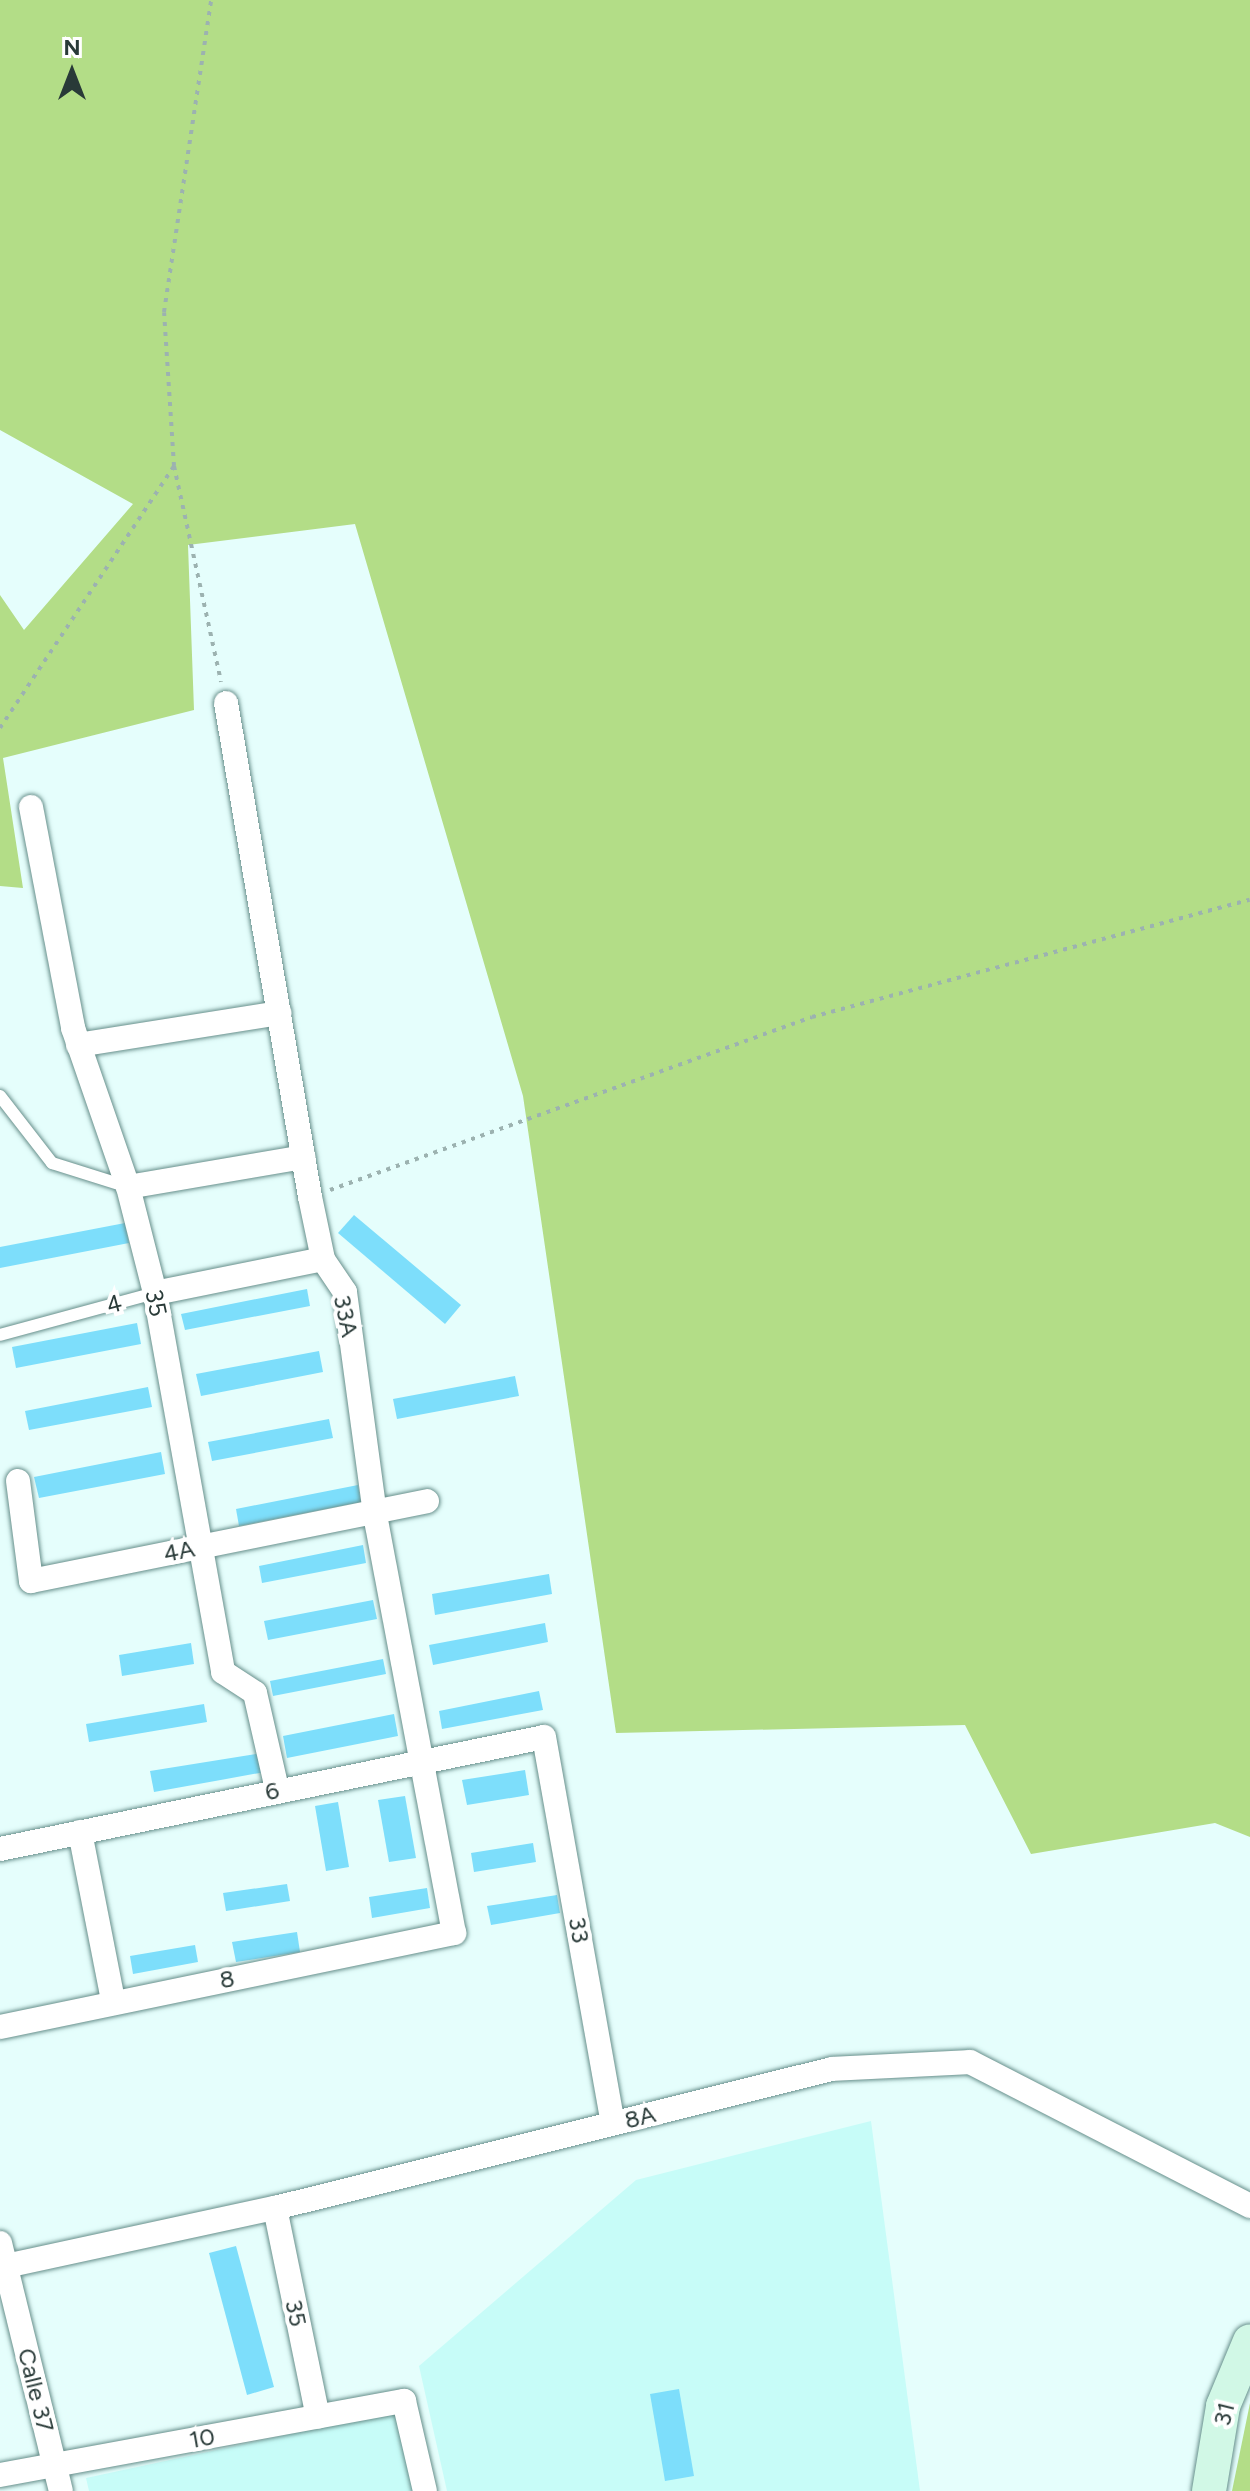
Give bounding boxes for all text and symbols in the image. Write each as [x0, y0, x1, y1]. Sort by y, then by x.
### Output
north arrow [32, 32, 112, 112]
text: N [63, 34, 81, 61]
street label: 35 [139, 1287, 173, 1319]
street label: 4 [103, 1288, 125, 1320]
street label: 33A [328, 1292, 364, 1340]
street label: 4A [161, 1534, 197, 1568]
street label: 6 [262, 1776, 282, 1806]
street label: 33 [563, 1915, 595, 1945]
street label: 8 [217, 1964, 237, 1994]
street label: 8A [621, 2099, 659, 2135]
street label: 35 [279, 2297, 313, 2329]
street label: Calle 37 [12, 2345, 60, 2435]
street label: 31 [1207, 2399, 1241, 2429]
street label: 10 [187, 2422, 217, 2454]

